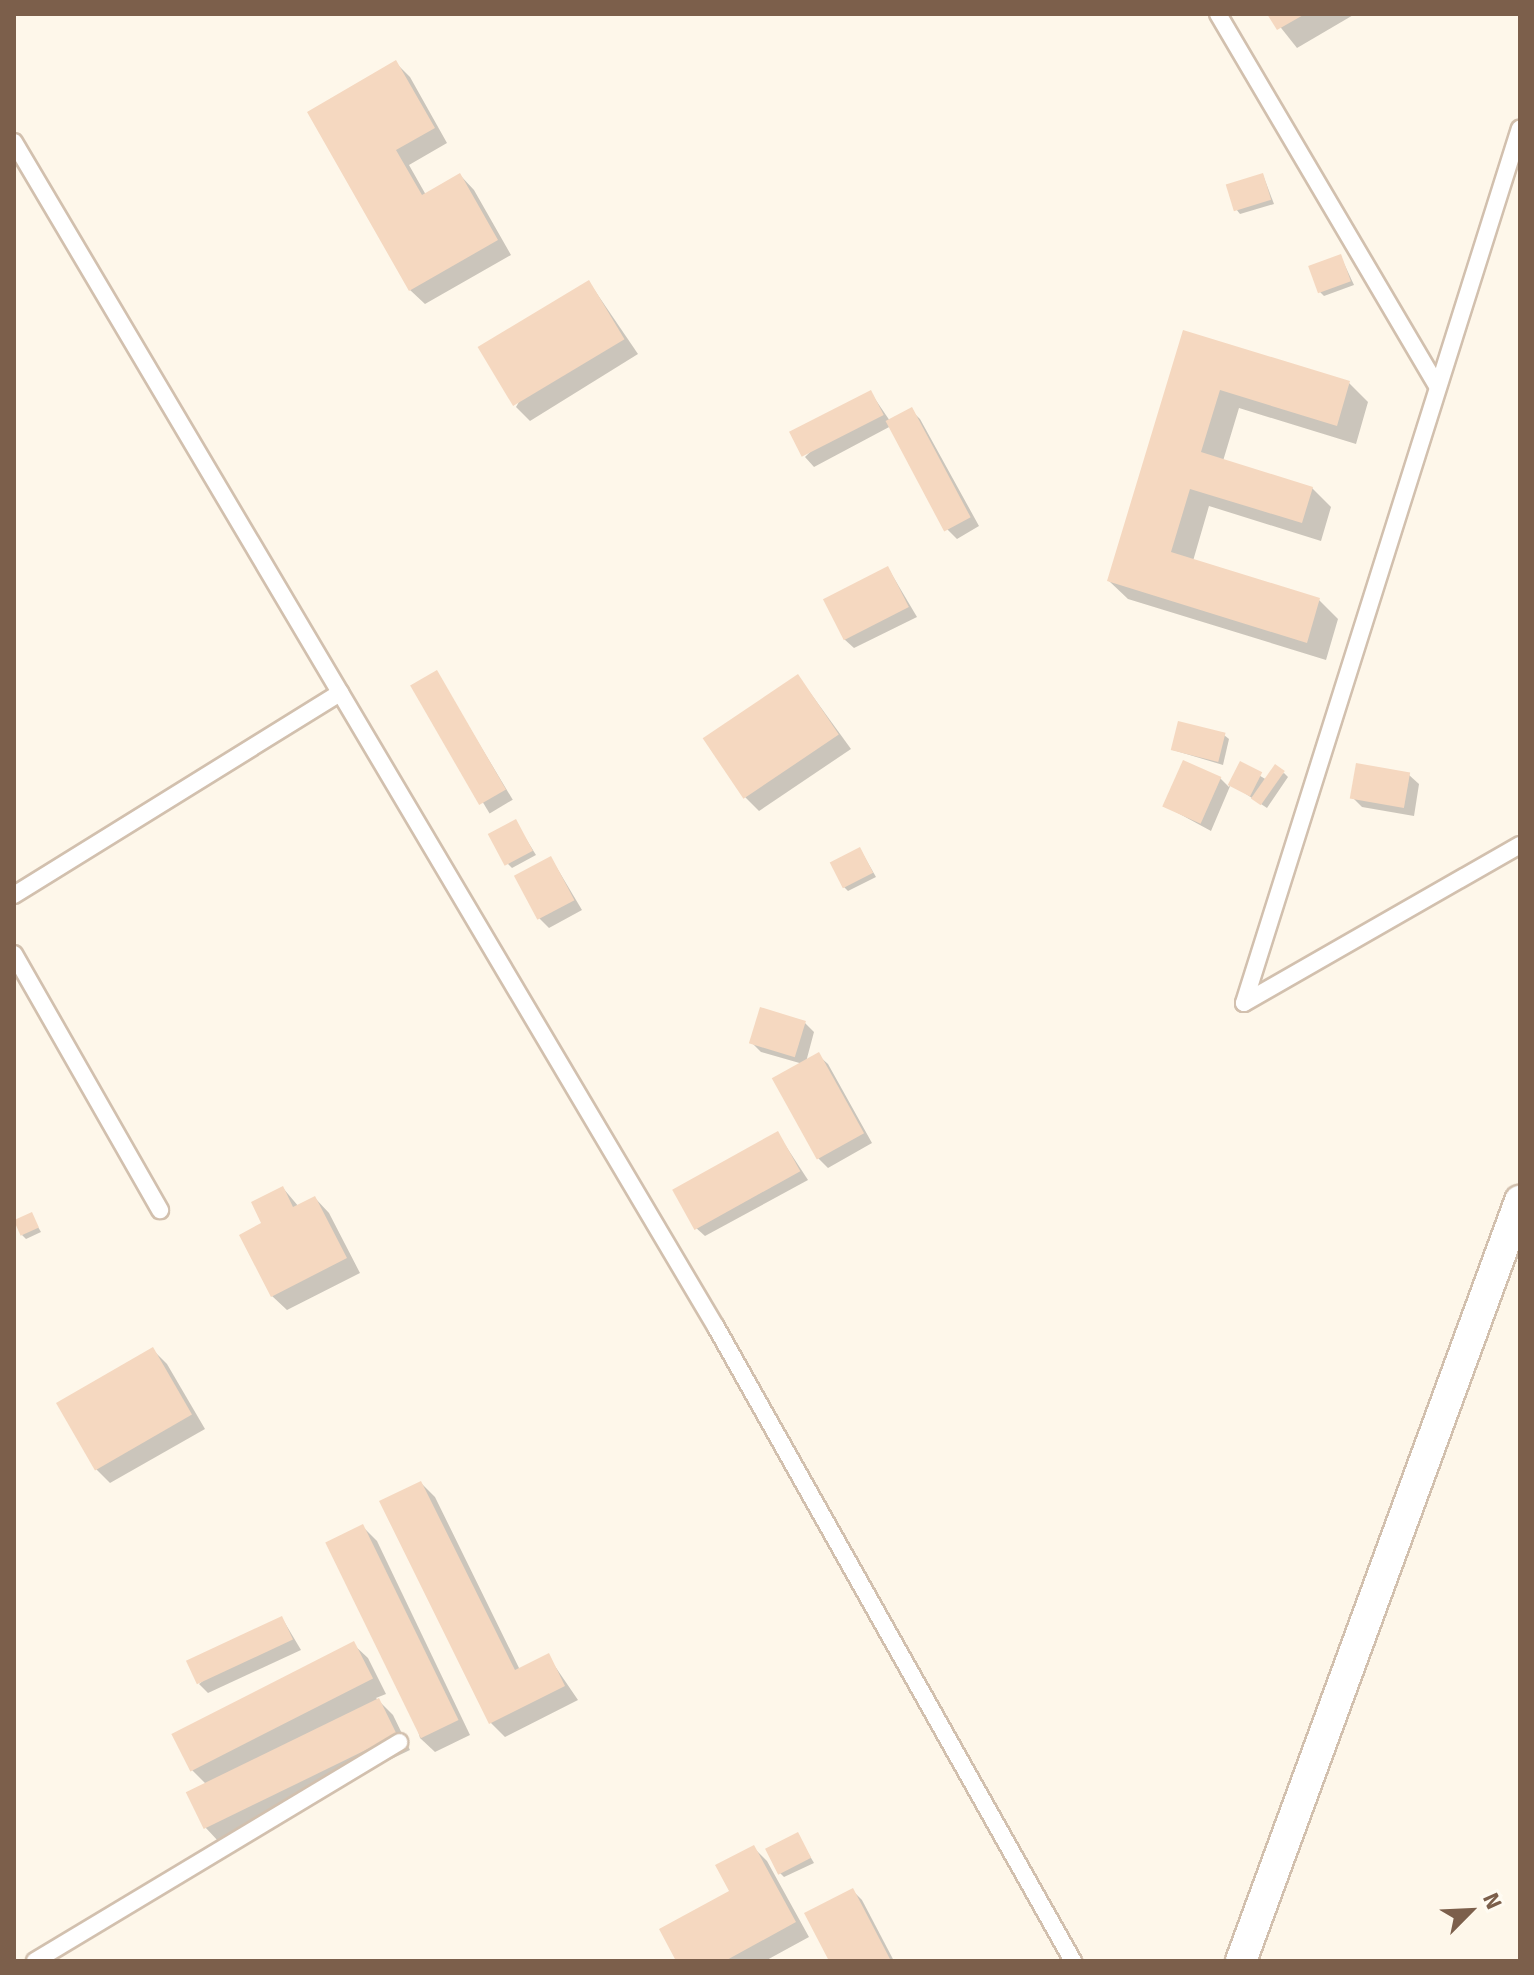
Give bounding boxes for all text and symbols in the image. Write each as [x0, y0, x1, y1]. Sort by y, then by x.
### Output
north arrow [1430, 1871, 1510, 1951]
text: N [1477, 1889, 1508, 1914]

